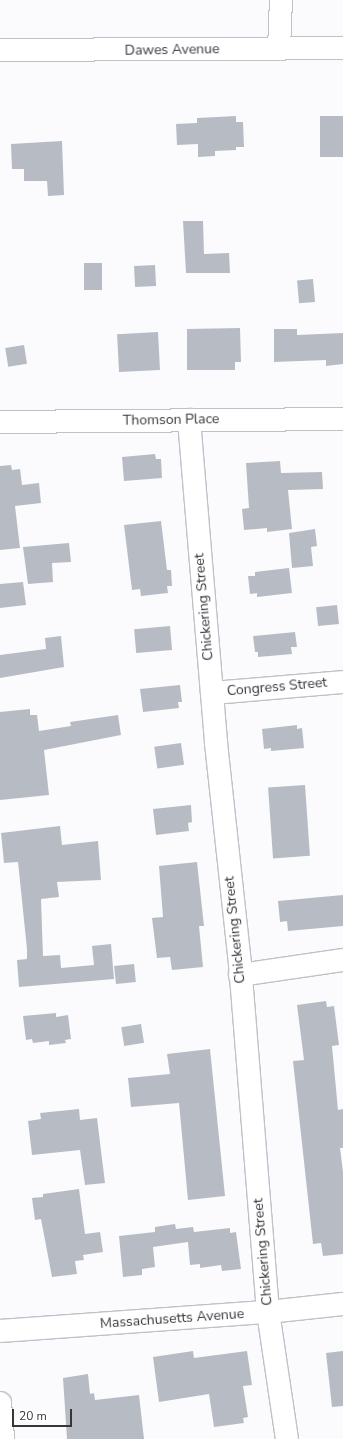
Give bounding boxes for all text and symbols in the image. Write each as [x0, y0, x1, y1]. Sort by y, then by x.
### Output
street label: Dawes Avenue [124, 41, 220, 59]
street label: Thomson Place [123, 411, 219, 429]
street label: Chickering Street [191, 553, 217, 661]
street label: Congress Street [226, 674, 328, 700]
street label: Chickering Street [221, 876, 249, 984]
street label: Chickering Street [250, 1198, 276, 1306]
street label: Massachusetts Avenue [99, 1306, 245, 1332]
scale bar [14, 1401, 74, 1427]
text: 20 m [19, 1408, 47, 1424]

